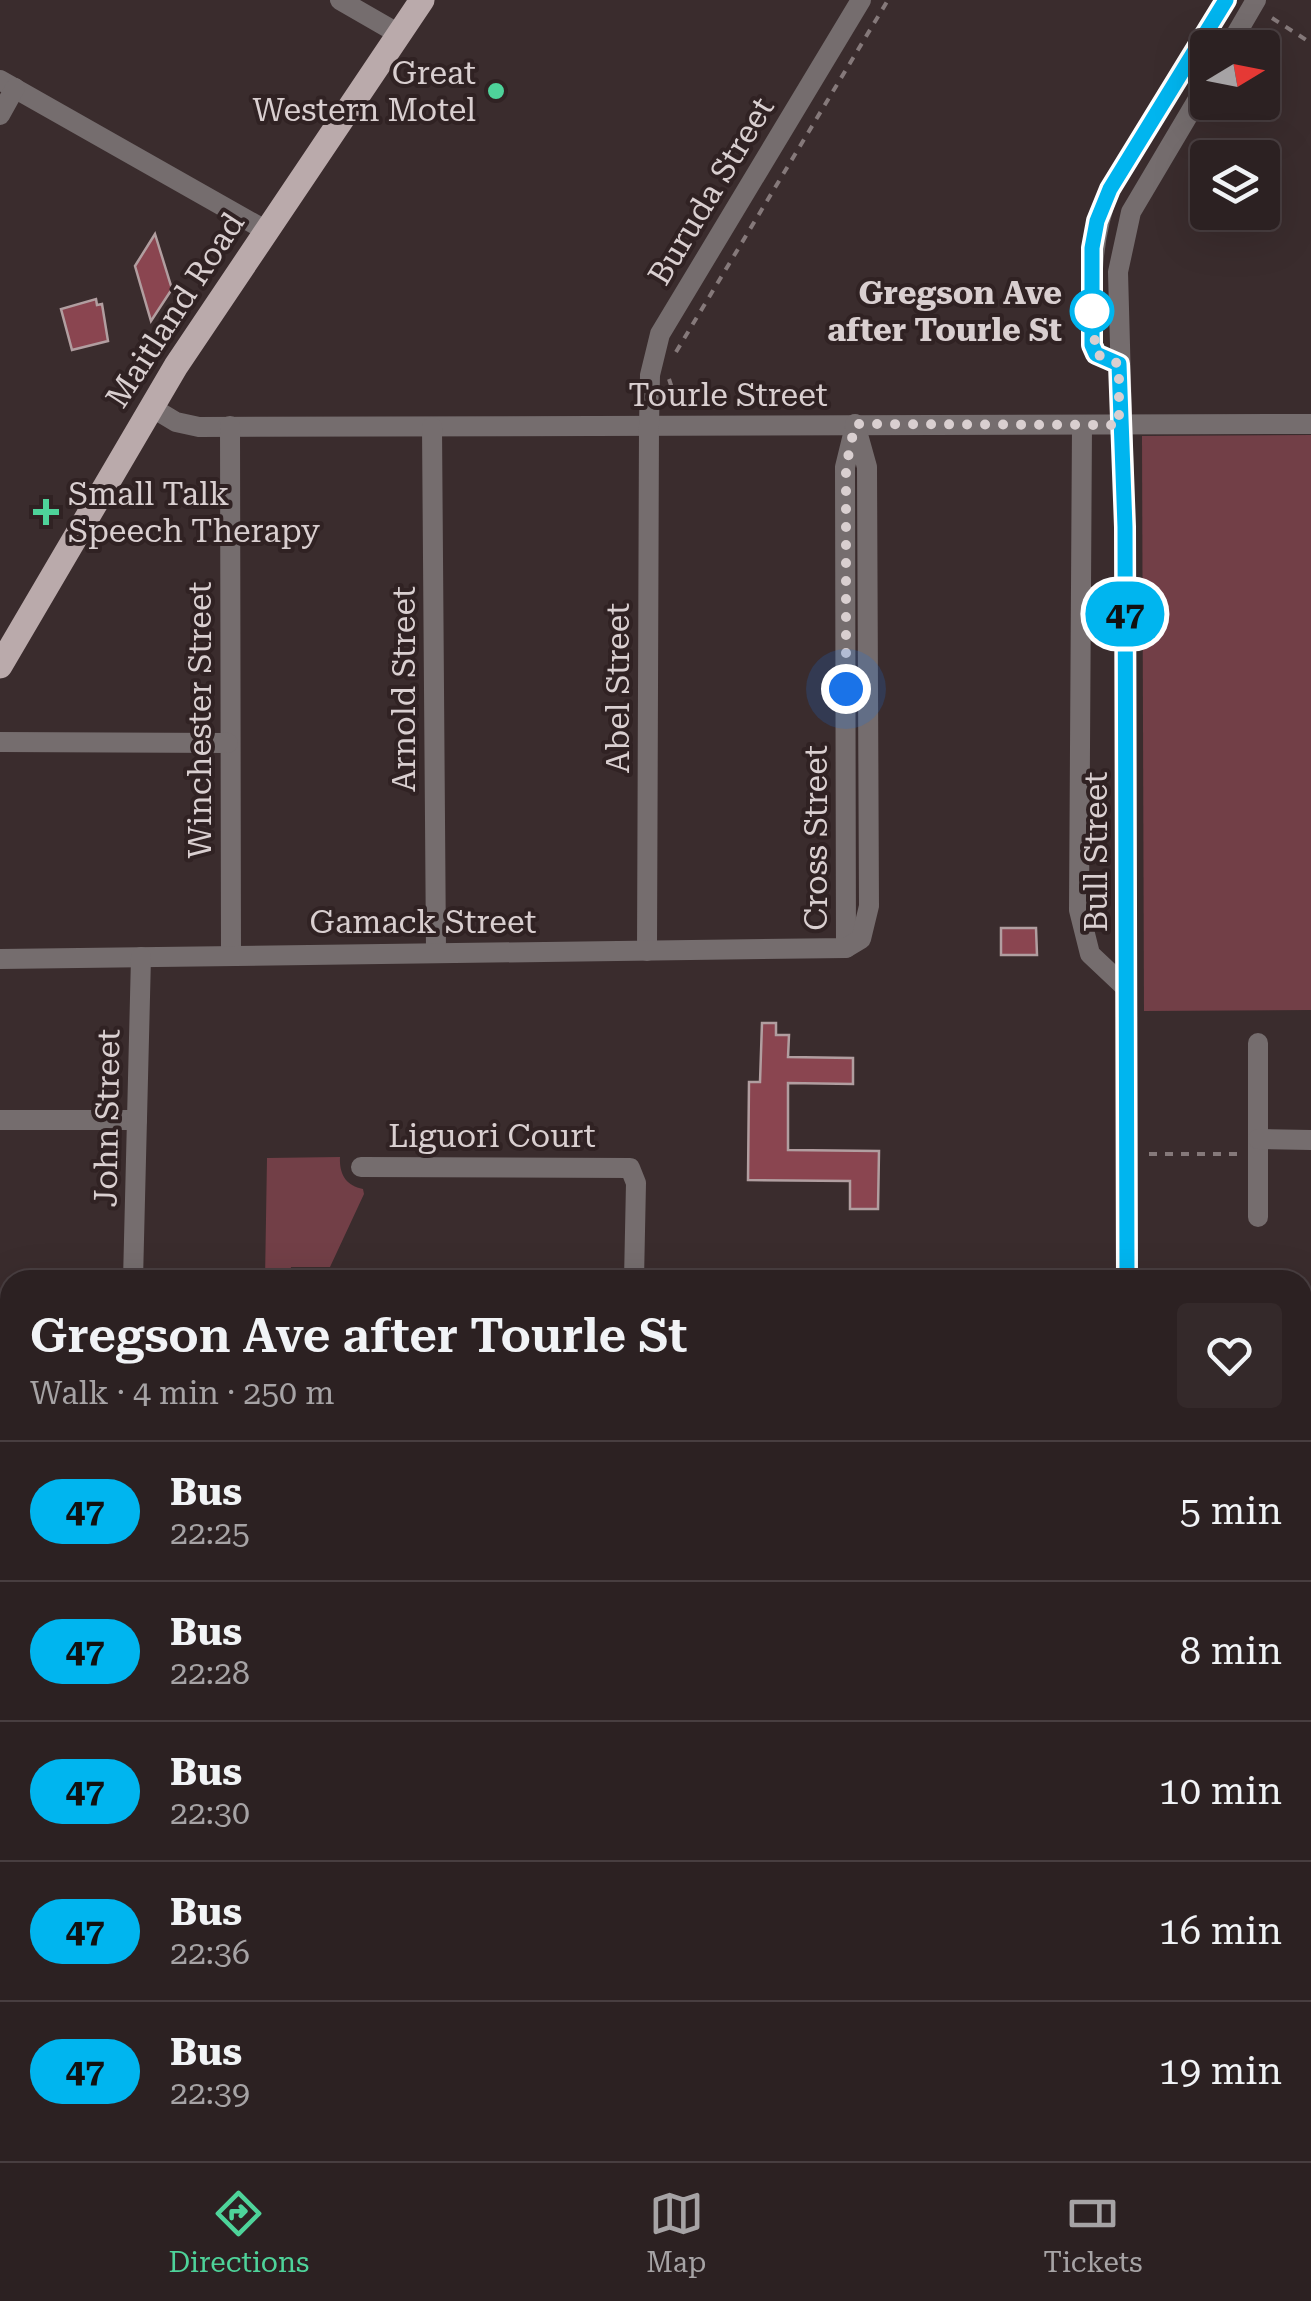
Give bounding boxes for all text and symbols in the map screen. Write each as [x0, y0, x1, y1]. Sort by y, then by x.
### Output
north arrow [1190, 30, 1280, 120]
map controls [1190, 30, 1280, 230]
place label: Great Western Motel [252, 54, 476, 129]
marker: Great Western Motel [485, 80, 507, 102]
street label: Buruda Street [640, 90, 782, 292]
button: layers [1190, 140, 1280, 230]
street label: Maitland Road [98, 205, 252, 415]
place label: Gregson Ave after Tourle St [827, 274, 1062, 349]
marker: Gregson Ave after Tourle St [1071, 290, 1113, 332]
street label: Tourle Street [628, 376, 828, 414]
place label: Small Talk Speech Therapy [68, 475, 320, 550]
marker: Small Talk Speech Therapy [33, 499, 59, 525]
street label: Winchester Street [181, 582, 219, 858]
line badge: 47 [1080, 582, 1170, 646]
street label: Arnold Street [385, 586, 423, 792]
text: 47 [1105, 594, 1145, 635]
street label: Abel Street [599, 603, 637, 773]
your location [821, 664, 871, 714]
street label: Cross Street [797, 745, 835, 931]
street label: Bull Street [1077, 772, 1115, 932]
street label: Gamack Street [310, 903, 537, 941]
street label: John Street [86, 1028, 128, 1208]
street label: Liguori Court [388, 1117, 596, 1155]
button: heart [1177, 1303, 1282, 1408]
text: Gregson Ave after Tourle St [30, 1308, 687, 1364]
text: Walk · 4 min · 250 m [30, 1374, 334, 1412]
text: Bus [170, 1470, 242, 1514]
text: 5 min [1180, 1489, 1282, 1533]
text: 47 [65, 1491, 105, 1532]
text: 22:25 [170, 1514, 250, 1552]
text: Bus [170, 1610, 242, 1654]
text: 8 min [1180, 1629, 1282, 1673]
text: 47 [65, 1631, 105, 1672]
text: 22:28 [170, 1654, 250, 1692]
text: Bus [170, 1750, 242, 1794]
text: 10 min [1159, 1769, 1282, 1813]
text: 47 [65, 1771, 105, 1812]
text: 22:30 [170, 1794, 250, 1832]
text: Bus [170, 1890, 242, 1934]
text: 16 min [1159, 1909, 1282, 1953]
text: 47 [65, 1911, 105, 1952]
text: 22:36 [170, 1934, 250, 1972]
text: Bus [170, 2030, 242, 2074]
text: 19 min [1159, 2049, 1282, 2093]
text: 47 [65, 2051, 105, 2092]
text: 22:39 [170, 2074, 250, 2112]
tab: Directions [168, 2186, 309, 2279]
tab: Map [646, 2186, 706, 2279]
tab: Tickets [1043, 2186, 1143, 2279]

